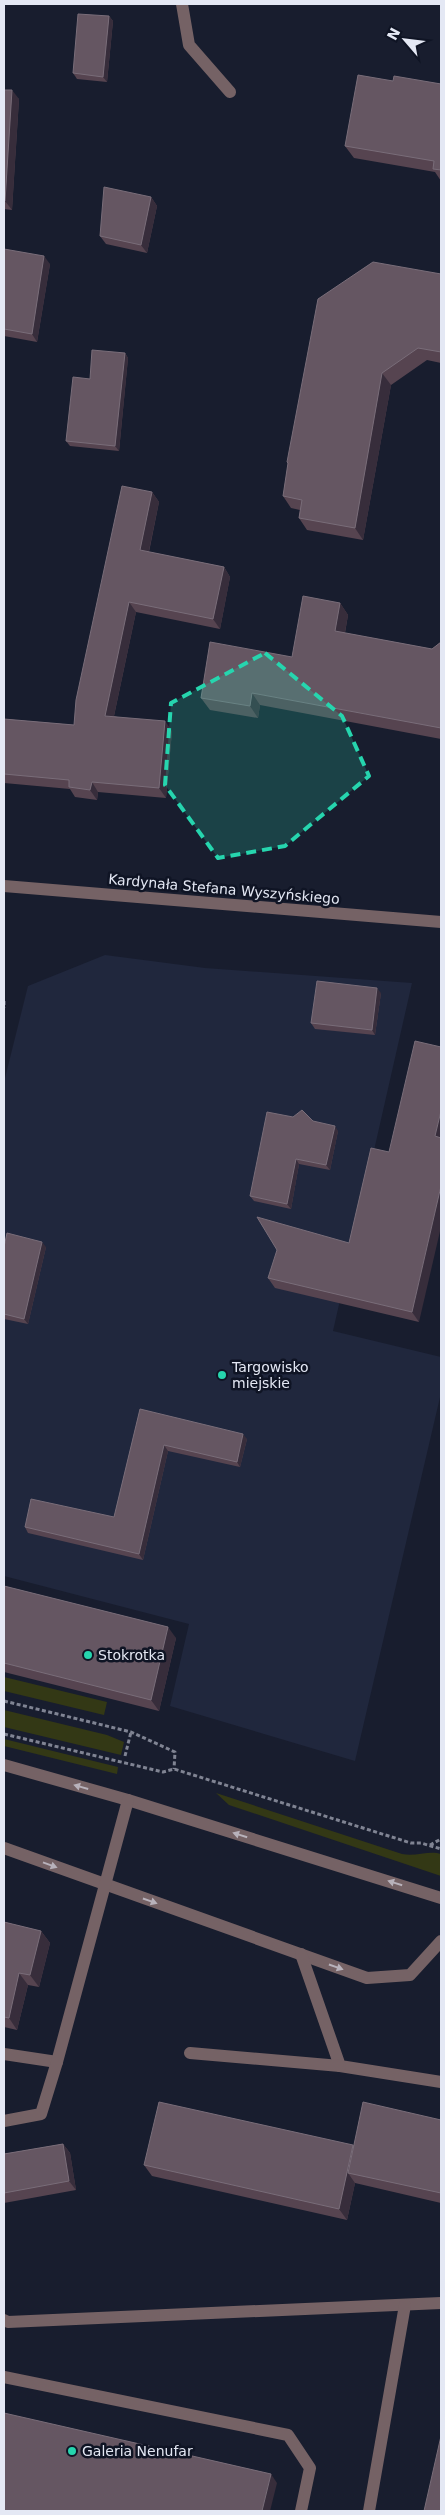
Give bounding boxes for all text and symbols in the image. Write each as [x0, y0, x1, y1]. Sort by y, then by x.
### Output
north arrow [380, 15, 430, 65]
text: N [384, 25, 403, 43]
street label: Kardynała Stefana Wyszyńskiego [108, 871, 340, 907]
place label: Targowisko miejskie [231, 1359, 309, 1391]
marker: Targowisko miejskie [216, 1369, 228, 1381]
place label: Stokrotka [98, 1647, 165, 1663]
marker: Stokrotka [82, 1649, 94, 1661]
one-way arrow [73, 1783, 88, 1791]
one-way arrow [232, 1830, 247, 1838]
one-way arrow [42, 1862, 57, 1869]
one-way arrow [387, 1879, 402, 1887]
one-way arrow [142, 1898, 157, 1905]
one-way arrow [329, 1963, 344, 1971]
place label: Galeria Nenufar [82, 2443, 193, 2459]
marker: Galeria Nenufar [66, 2445, 78, 2457]

